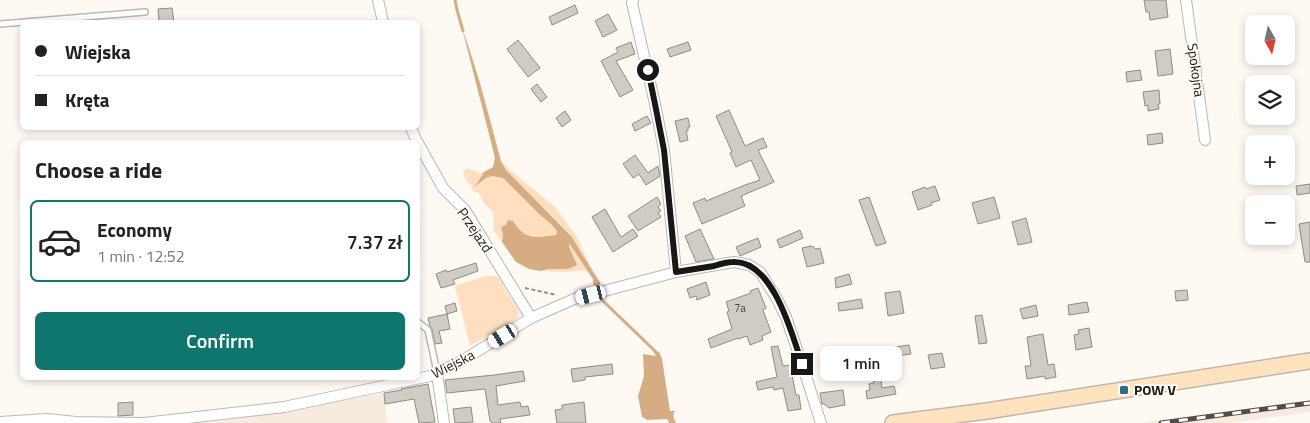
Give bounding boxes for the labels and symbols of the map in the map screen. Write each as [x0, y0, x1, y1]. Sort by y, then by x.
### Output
north arrow [1245, 15, 1295, 65]
street label: Spokojna [1182, 42, 1211, 98]
route start [637, 59, 659, 81]
street label: Przejazd [453, 203, 498, 256]
car [574, 284, 607, 306]
house number: 7a [734, 300, 746, 316]
car [486, 322, 519, 350]
street label: Wiejska [428, 344, 478, 383]
callout: 1 min [820, 346, 902, 382]
route end [791, 353, 813, 375]
place label: POW V [1134, 379, 1176, 400]
marker: POW V [1118, 384, 1130, 396]

